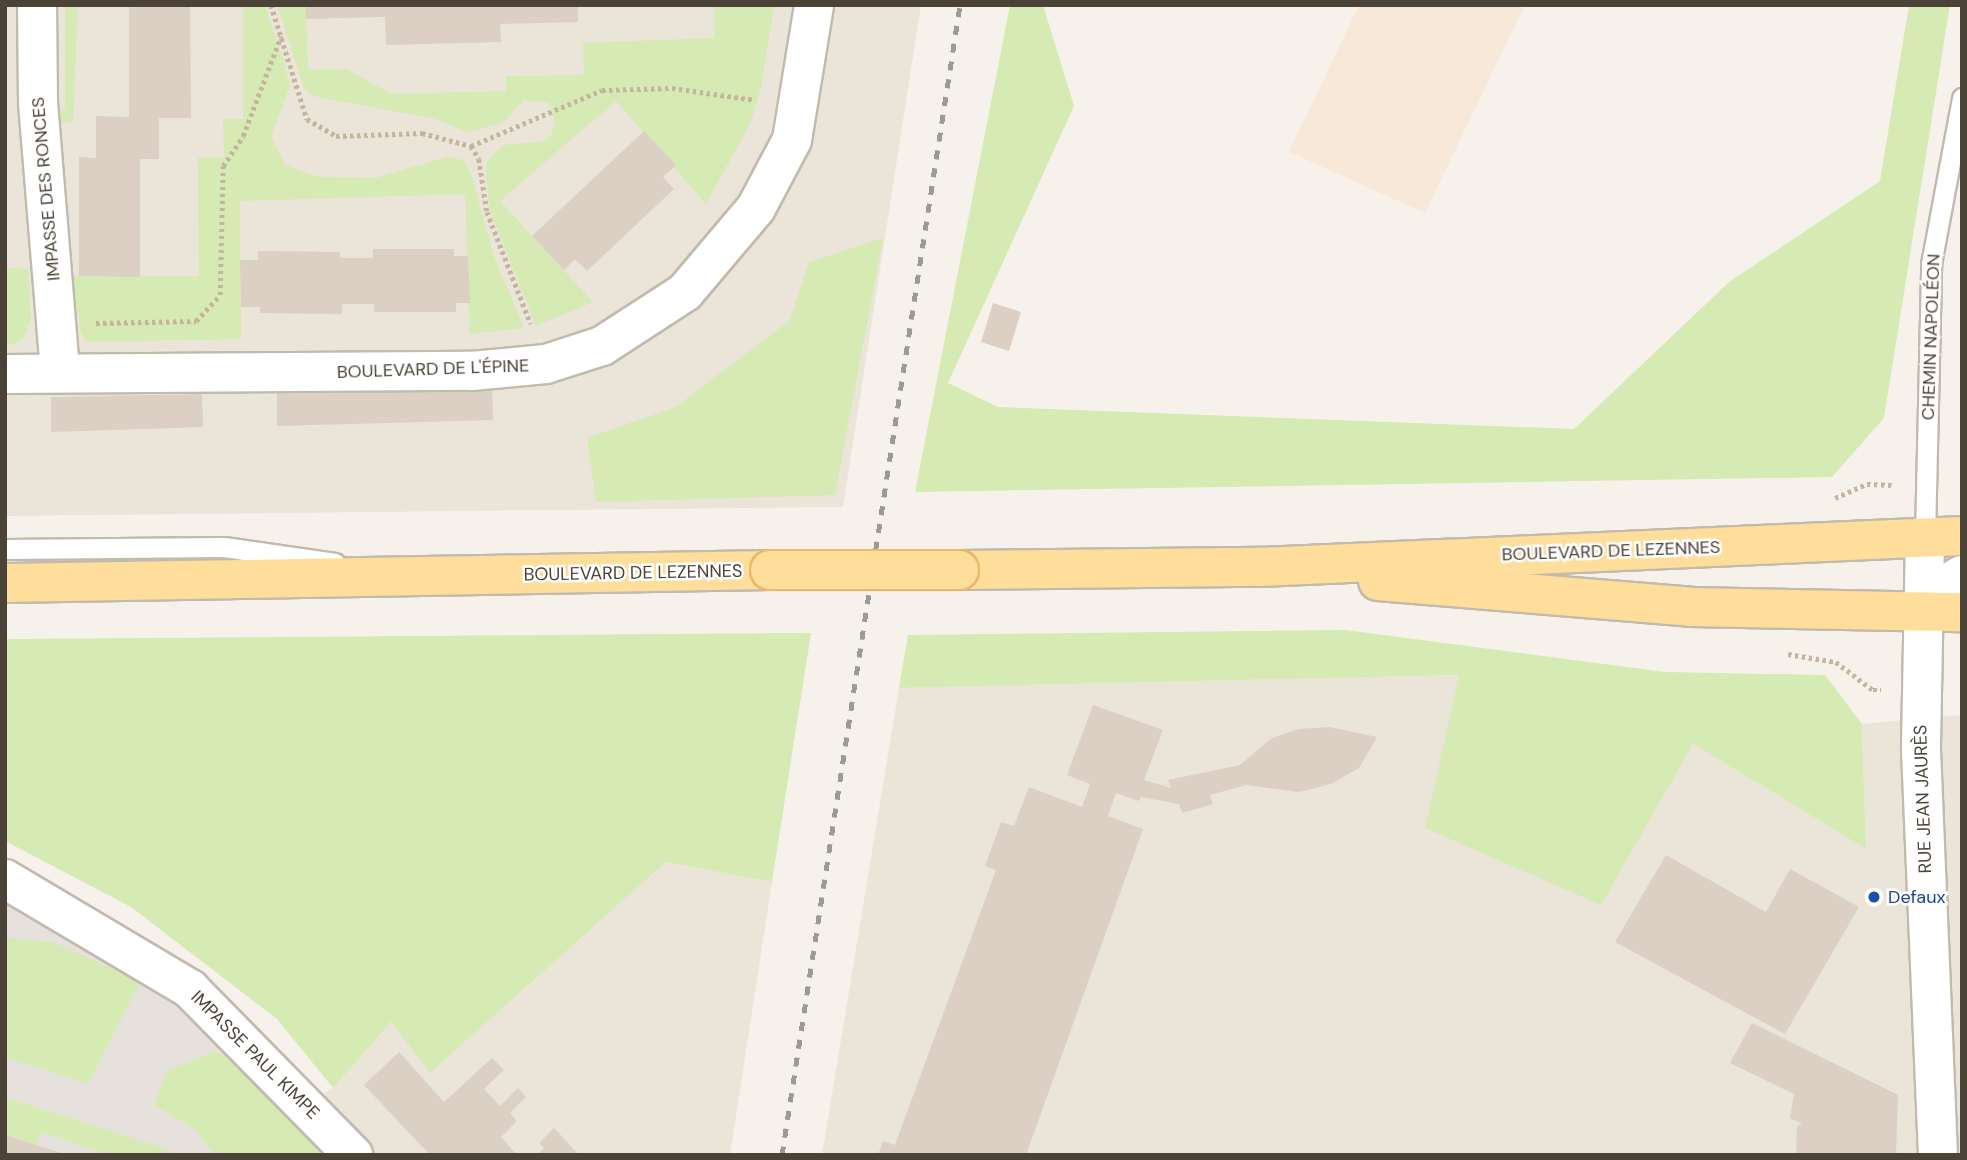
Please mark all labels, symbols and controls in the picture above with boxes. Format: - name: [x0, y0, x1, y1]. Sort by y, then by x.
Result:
- street label: IMPASSE DES RONCES: [27, 96, 65, 282]
- street label: CHEMIN NAPOLÉON: [1917, 253, 1945, 421]
- street label: BOULEVARD DE L'ÉPINE: [336, 355, 530, 383]
- street label: BOULEVARD DE LEZENNES: [1501, 536, 1721, 566]
- street label: BOULEVARD DE LEZENNES: [523, 560, 743, 586]
- street label: RUE JEAN JAURÈS: [1910, 724, 1936, 874]
- place label: Defaux: [1888, 886, 1945, 908]
- marker: Defaux: [1866, 889, 1882, 905]
- street label: IMPASSE PAUL KIMPE: [186, 986, 324, 1124]

